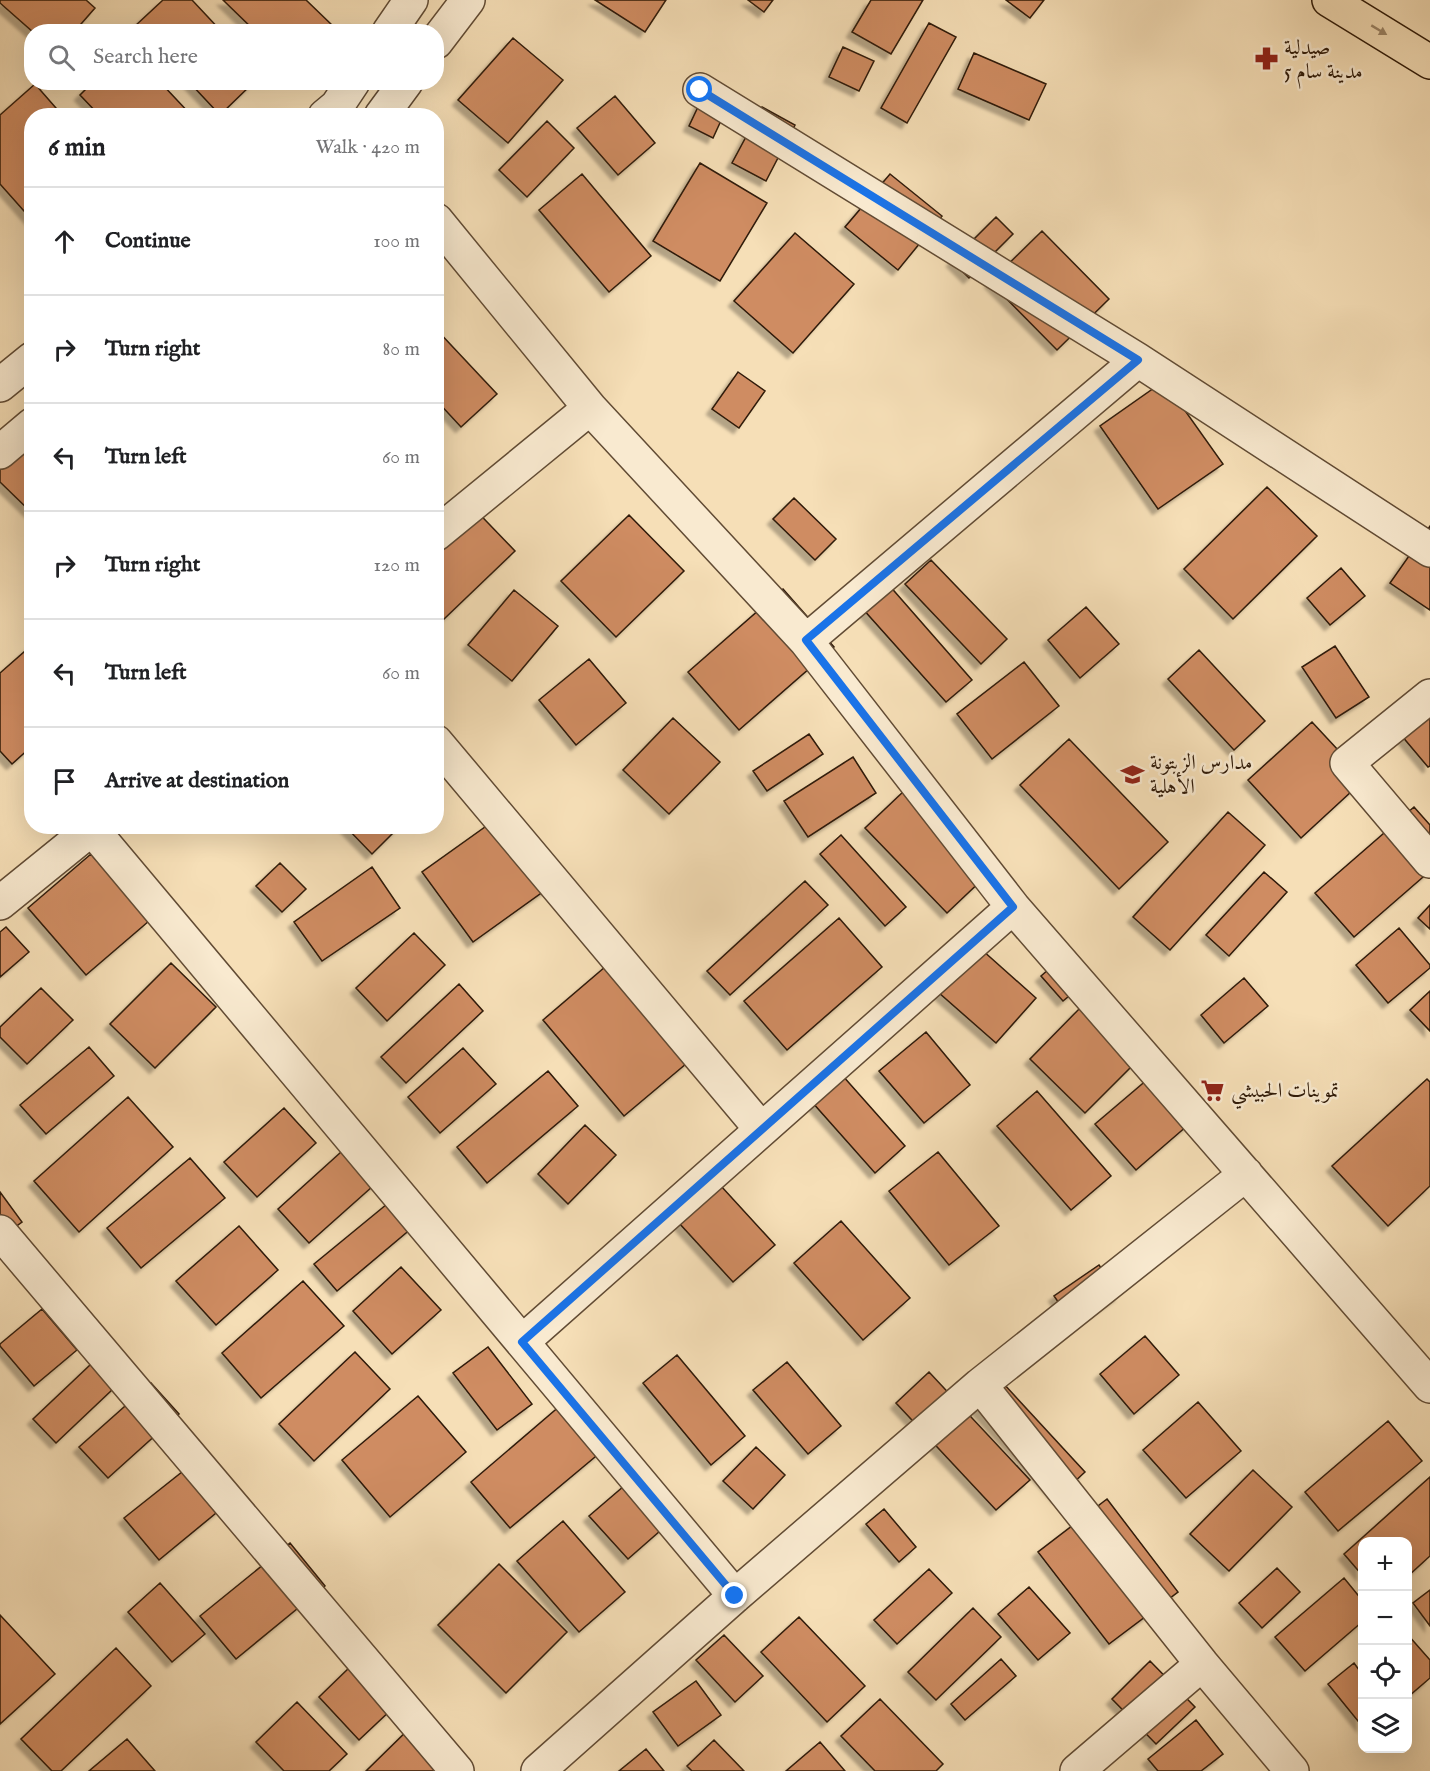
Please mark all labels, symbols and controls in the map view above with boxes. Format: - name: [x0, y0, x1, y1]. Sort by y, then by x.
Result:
- search box: [24, 24, 444, 90]
- one-way arrow: [1371, 25, 1387, 36]
- place label: صيدلية مدينة سام 5: [1284, 35, 1363, 89]
- icon: search: [45, 41, 78, 74]
- text: Search here: [93, 43, 198, 71]
- pharmacy icon: صيدلية مدينة سام 5: [1253, 46, 1279, 72]
- route start: [686, 76, 712, 102]
- text: 6 min: [48, 131, 106, 164]
- text: Walk · 420 m: [315, 135, 420, 160]
- icon: ahead: [48, 225, 81, 258]
- text: Continue: [105, 227, 191, 255]
- text: 100 m: [373, 229, 420, 254]
- icon: right: [48, 333, 81, 366]
- text: Turn right: [105, 335, 200, 363]
- text: 80 m: [383, 337, 420, 362]
- icon: left: [48, 441, 81, 474]
- text: Turn left: [105, 443, 187, 471]
- text: 60 m: [382, 445, 420, 470]
- icon: right: [48, 549, 81, 582]
- text: Turn right: [105, 551, 200, 579]
- text: 120 m: [374, 553, 420, 578]
- icon: left: [48, 657, 81, 690]
- text: Turn left: [105, 659, 187, 687]
- text: 60 m: [382, 661, 420, 686]
- place label: مدارس الزيتونة الأهلية: [1150, 750, 1252, 801]
- school or university icon: مدارس الزيتونة الأهلية: [1119, 761, 1145, 787]
- icon: arrive: [48, 765, 81, 798]
- text: Arrive at destination: [105, 767, 289, 795]
- supermarket icon: تموينات الحبيشي: [1200, 1077, 1226, 1103]
- place label: تموينات الحبيشي: [1231, 1078, 1339, 1110]
- map controls: [1358, 1537, 1412, 1753]
- button: +: [1358, 1537, 1412, 1591]
- route end: [721, 1582, 747, 1608]
- button: −: [1358, 1591, 1412, 1645]
- button: locate: [1358, 1645, 1412, 1699]
- button: layers: [1358, 1699, 1412, 1753]

